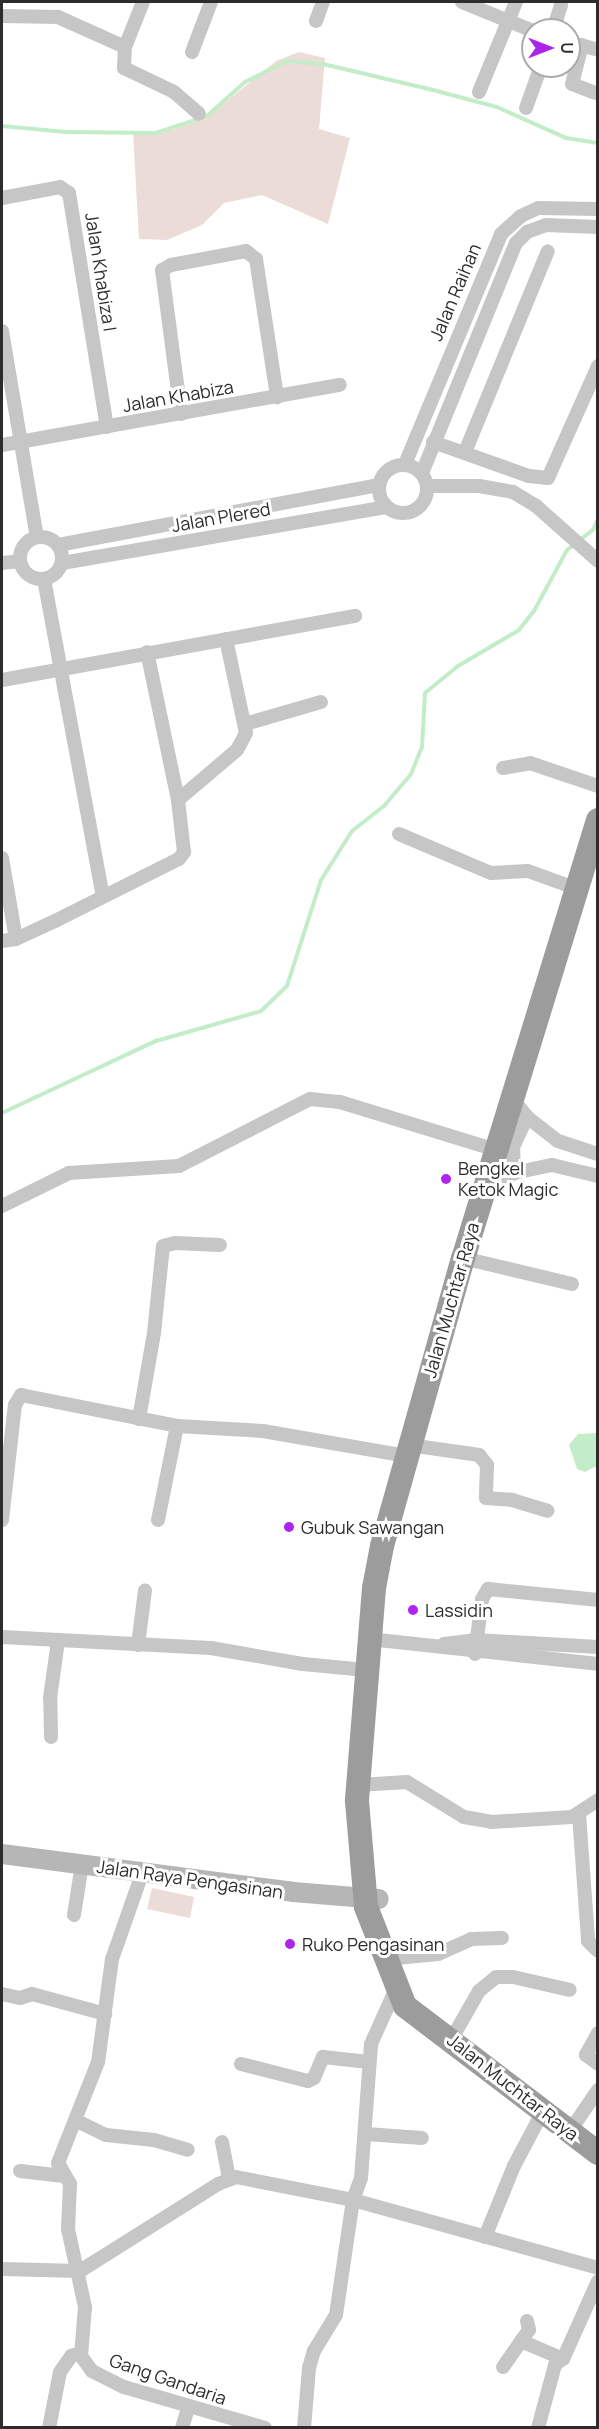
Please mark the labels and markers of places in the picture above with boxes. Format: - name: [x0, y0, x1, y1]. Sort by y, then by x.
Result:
- place label: Bengkel Ketok Magic: [458, 1158, 558, 1200]
- marker: Bengkel Ketok Magic: [439, 1172, 453, 1186]
- place label: Gubuk Sawangan: [301, 1516, 444, 1538]
- marker: Gubuk Sawangan: [282, 1520, 296, 1534]
- place label: Lassidin: [425, 1599, 493, 1621]
- marker: Lassidin: [406, 1603, 420, 1617]
- place label: Ruko Pengasinan: [302, 1933, 444, 1955]
- marker: Ruko Pengasinan: [283, 1937, 297, 1951]

